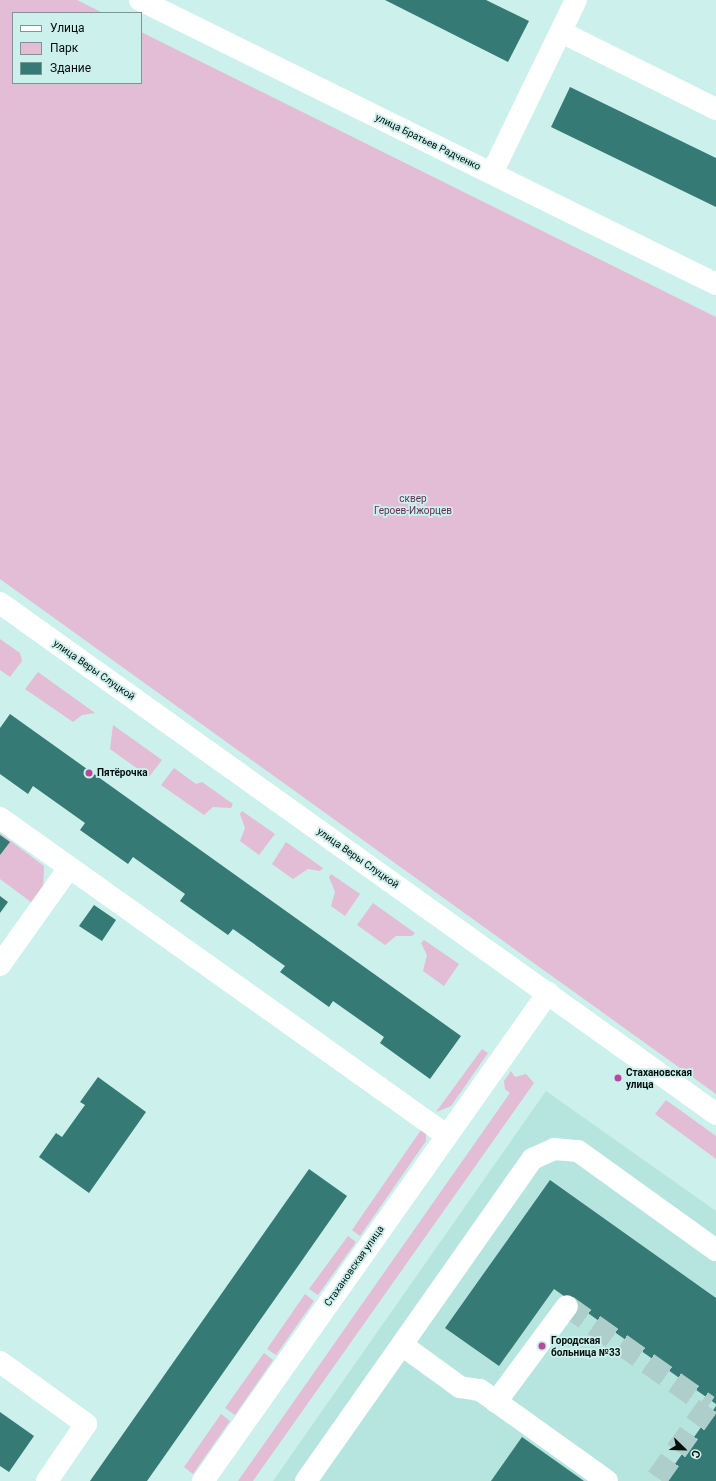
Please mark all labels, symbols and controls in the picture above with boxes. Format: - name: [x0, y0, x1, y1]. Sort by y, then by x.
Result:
- legend: [12, 12, 142, 84]
- text: Улица: [50, 21, 85, 35]
- text: Парк: [50, 41, 78, 55]
- text: Здание: [50, 61, 91, 75]
- street label: улица Братьев Радченко: [373, 111, 483, 173]
- park label: сквер Героев-Ижорцев: [374, 492, 452, 516]
- street label: улица Веры Слуцкой: [51, 637, 137, 703]
- place label: Пятёрочка: [97, 767, 148, 779]
- marker: Пятёрочка: [84, 768, 94, 778]
- street label: улица Веры Слуцкой: [315, 825, 401, 891]
- place label: Стахановская улица: [626, 1066, 692, 1090]
- marker: Стахановская улица: [613, 1073, 623, 1083]
- street label: Стахановская улица: [322, 1223, 386, 1309]
- place label: Городская больница №33: [551, 1334, 620, 1358]
- marker: Городская больница №33: [536, 1340, 548, 1352]
- north arrow: [664, 1429, 704, 1469]
- text: С: [688, 1448, 703, 1460]

